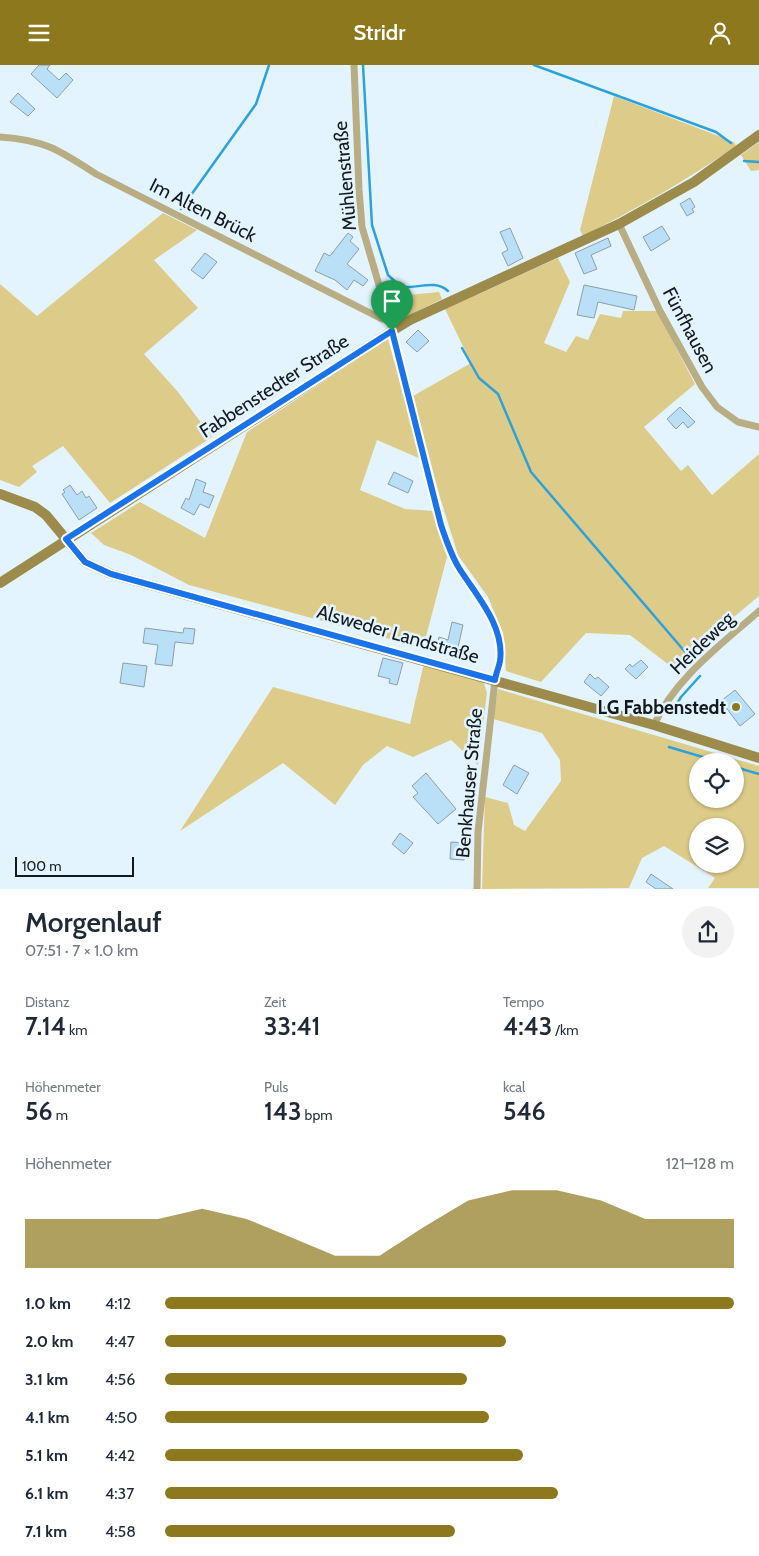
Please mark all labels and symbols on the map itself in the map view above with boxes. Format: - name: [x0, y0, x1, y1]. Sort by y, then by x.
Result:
- street label: Mühlenstraße: [329, 120, 361, 232]
- street label: Im Alten Brück: [146, 173, 261, 247]
- pin: [371, 280, 413, 331]
- street label: Fünfhausen: [658, 283, 722, 377]
- street label: Fabbenstedter Straße: [195, 329, 353, 443]
- street label: Alsweder Landstraße: [314, 600, 482, 668]
- street label: Heideweg: [665, 607, 739, 679]
- place label: LG Fabbenstedt: [597, 696, 726, 719]
- marker: LG Fabbenstedt: [730, 701, 742, 713]
- street label: Benkhauser Straße: [451, 707, 487, 859]
- scale bar: [15, 853, 134, 877]

